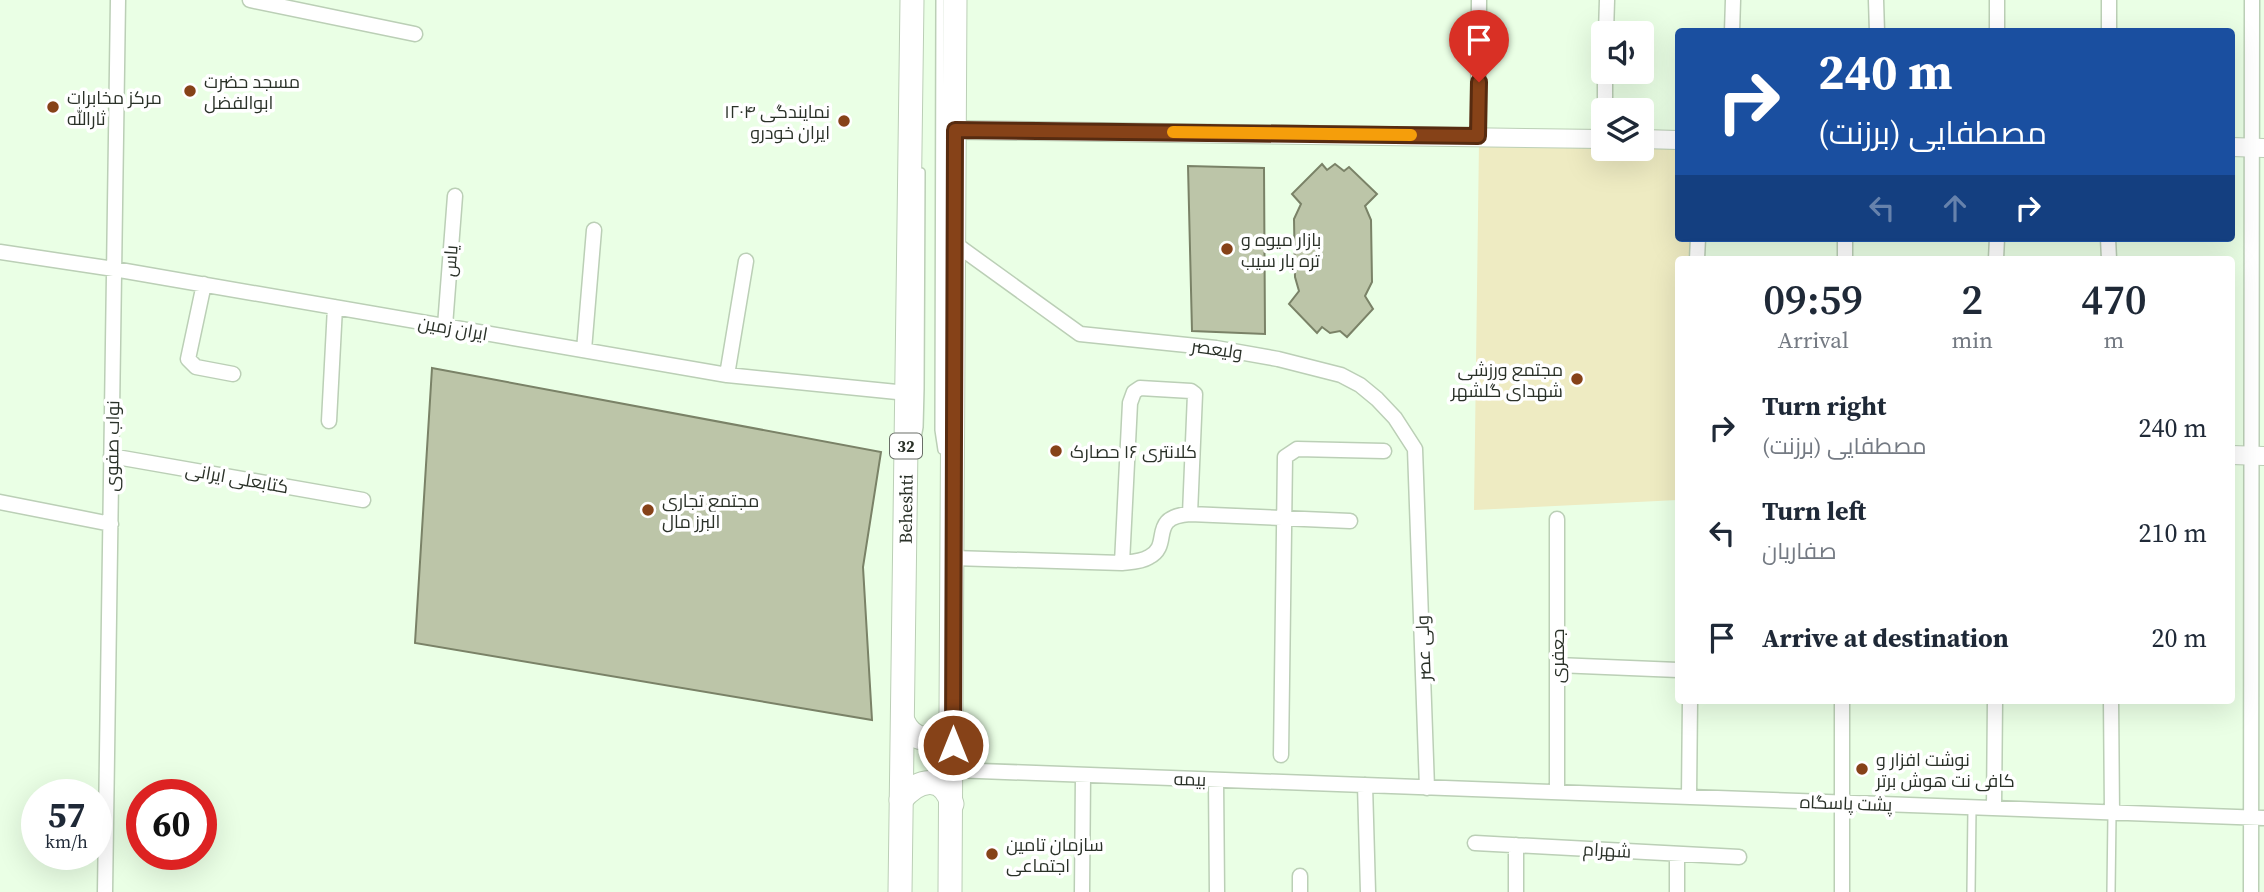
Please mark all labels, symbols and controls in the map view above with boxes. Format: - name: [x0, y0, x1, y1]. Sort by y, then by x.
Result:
- pin: [1449, 10, 1509, 82]
- icon: arrive: [1460, 21, 1498, 59]
- map controls: [1591, 21, 1654, 161]
- button: sound: [1591, 21, 1654, 84]
- text: 240 m: [1818, 38, 1953, 105]
- icon: right: [1703, 56, 1794, 147]
- place label: مسجد حضرت ابوالفضل: [204, 69, 300, 115]
- marker: مسجد حضرت ابوالفضل: [182, 83, 198, 99]
- place label: مرکز مخابرات ثارالله: [67, 85, 162, 131]
- button: layers: [1591, 98, 1654, 161]
- marker: مرکز مخابرات ثارالله: [45, 99, 61, 115]
- place label: ۱۲۰۴ نمایندگی ایران خودرو: [724, 99, 830, 145]
- text: مصطفایی (برزنت): [1818, 111, 2047, 155]
- marker: ۱۲۰۴ نمایندگی ایران خودرو: [836, 113, 852, 129]
- icon: left: [1863, 189, 1901, 227]
- icon: ahead: [1936, 189, 1974, 227]
- icon: right: [2009, 189, 2047, 227]
- place label: بازار میوه و تره بار سیب: [1241, 227, 1321, 273]
- marker: بازار میوه و تره بار سیب: [1219, 241, 1235, 257]
- street label: یاس: [436, 244, 464, 278]
- text: 09:59: [1763, 270, 1863, 328]
- text: 2: [1961, 270, 1983, 328]
- text: 470: [2081, 270, 2147, 328]
- street label: ایران زمین: [416, 310, 490, 346]
- text: Arrival: [1778, 324, 1849, 356]
- text: min: [1951, 324, 1993, 356]
- text: m: [2104, 324, 2124, 356]
- street label: ولیعصر: [1189, 333, 1244, 365]
- place label: مجتمع ورزشی شهدای گلشهر: [1450, 357, 1563, 403]
- marker: مجتمع ورزشی شهدای گلشهر: [1569, 371, 1585, 387]
- text: Turn right: [1762, 388, 1886, 424]
- street label: نواب صفوی: [99, 400, 125, 492]
- icon: right: [1703, 409, 1741, 447]
- text: 240 m: [2139, 410, 2207, 446]
- text: مصطفایی (برزنت): [1762, 430, 1927, 462]
- road number: 32: [890, 434, 922, 458]
- place label: کلانتری ۱۶ حصارک: [1070, 439, 1197, 464]
- marker: کلانتری ۱۶ حصارک: [1048, 443, 1064, 459]
- street label: کتابعلی ایرانی: [183, 457, 291, 499]
- street label: Beheshti: [892, 474, 918, 544]
- place label: مجتمع تجاری البرز مال: [662, 488, 759, 534]
- text: Turn left: [1762, 493, 1866, 529]
- marker: مجتمع تجاری البرز مال: [640, 502, 656, 518]
- icon: left: [1703, 514, 1741, 552]
- text: 210 m: [2139, 515, 2207, 551]
- text: صفاریان: [1762, 535, 1837, 567]
- street label: ولی عصر: [1409, 615, 1437, 682]
- icon: arrive: [1703, 619, 1741, 657]
- text: Arrive at destination: [1762, 620, 2009, 656]
- text: 20 m: [2152, 620, 2207, 656]
- street label: جعفری: [1545, 629, 1570, 683]
- position arrow: [916, 708, 990, 782]
- place label: نوشت افزار و کافی نت هوش برتر: [1875, 747, 2015, 793]
- marker: نوشت افزار و کافی نت هوش برتر: [1854, 761, 1870, 777]
- street label: بیمه: [1173, 766, 1207, 792]
- speed limit sign: 60: [126, 779, 217, 870]
- street label: پشت پاسگاه: [1799, 789, 1893, 817]
- text: 57: [48, 791, 85, 839]
- text: km/h: [45, 829, 88, 854]
- place label: سازمان تامین اجتماعی: [1006, 832, 1104, 878]
- street label: شهرام: [1582, 836, 1632, 864]
- marker: سازمان تامین اجتماعی: [984, 846, 1000, 862]

